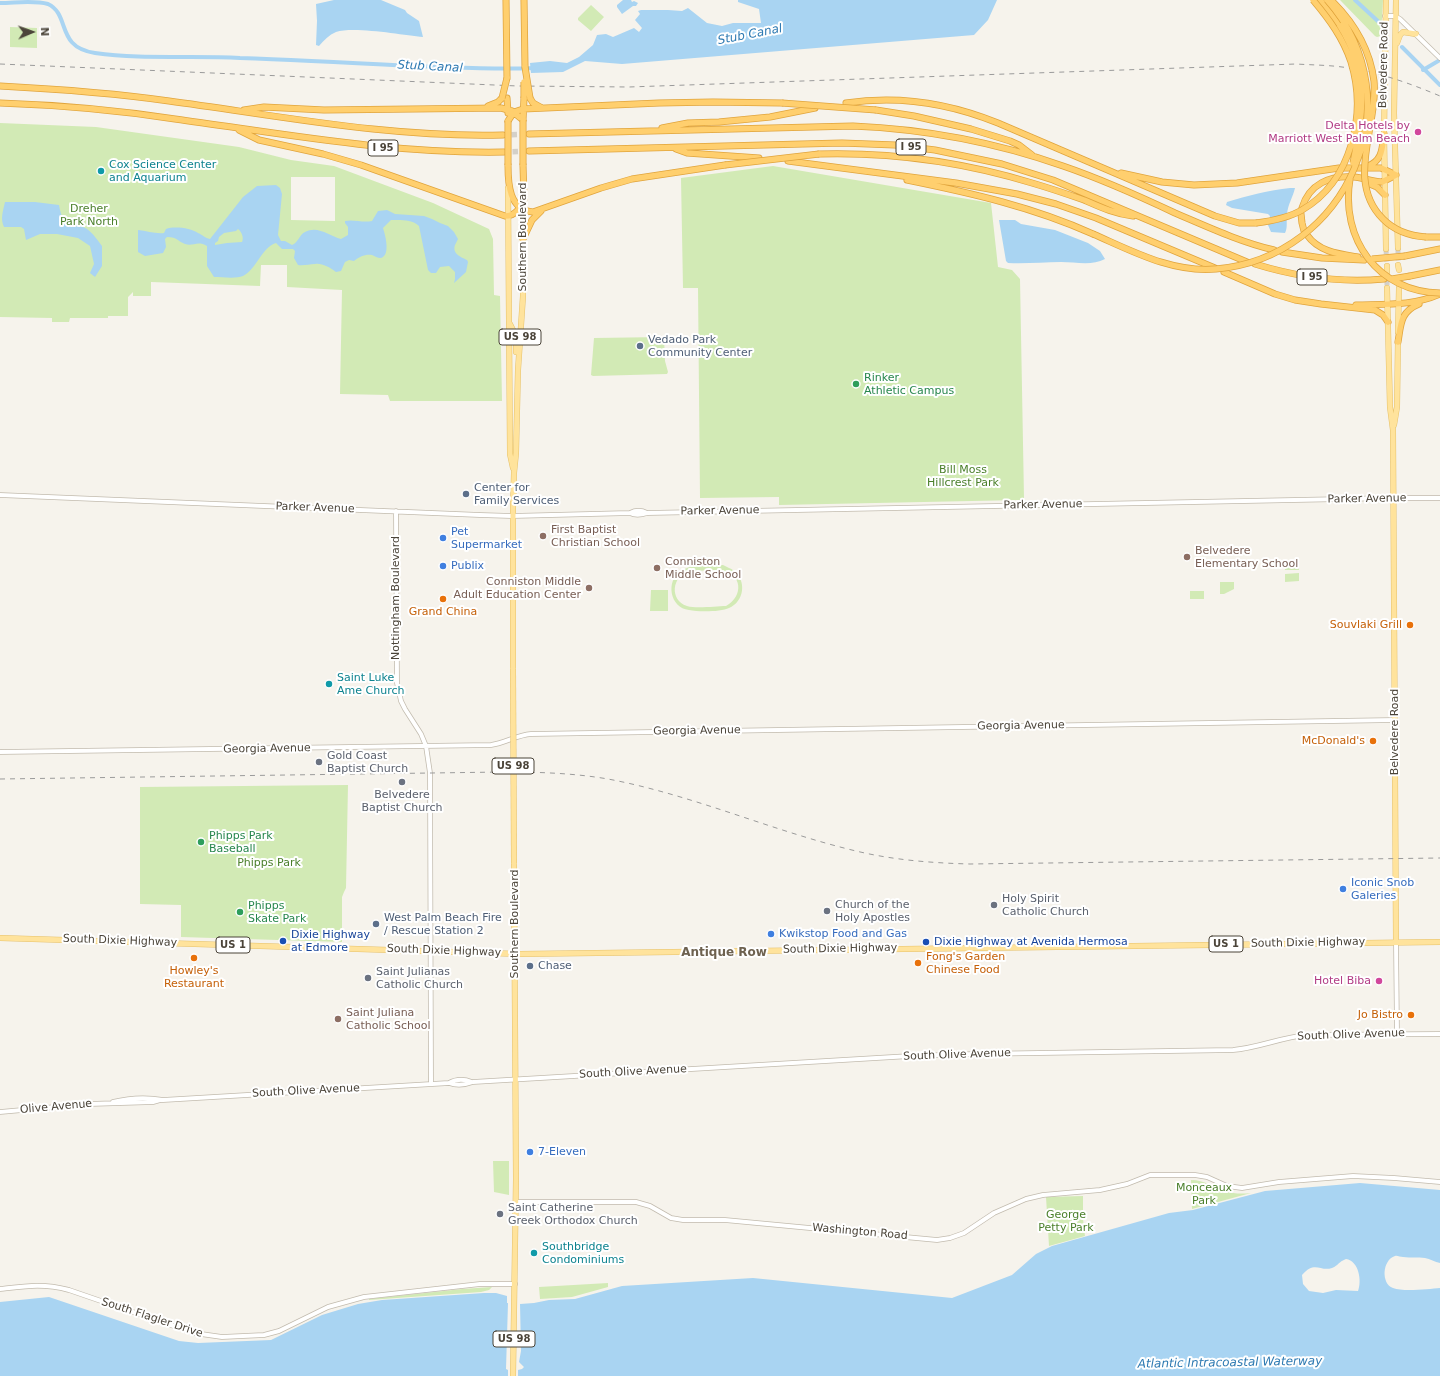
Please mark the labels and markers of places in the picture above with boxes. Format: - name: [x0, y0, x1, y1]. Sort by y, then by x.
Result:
- place label: Delta Hotels by Marriott West Palm Beach: [1268, 119, 1410, 145]
- marker: Delta Hotels by Marriott West Palm Beach: [1413, 127, 1423, 137]
- place label: Cox Science Center and Aquarium: [109, 158, 216, 184]
- marker: Cox Science Center and Aquarium: [96, 166, 106, 176]
- place label: Vedado Park Community Center: [648, 333, 752, 359]
- marker: Vedado Park Community Center: [635, 341, 645, 351]
- place label: Rinker Athletic Campus: [864, 371, 954, 397]
- marker: Rinker Athletic Campus: [851, 379, 861, 389]
- place label: Center for Family Services: [474, 481, 559, 507]
- marker: Center for Family Services: [461, 489, 471, 499]
- place label: First Baptist Christian School: [551, 523, 640, 549]
- place label: Pet Supermarket: [451, 525, 522, 551]
- marker: First Baptist Christian School: [538, 531, 548, 541]
- marker: Pet Supermarket: [438, 533, 448, 543]
- place label: Belvedere Elementary School: [1195, 544, 1298, 570]
- marker: Belvedere Elementary School: [1182, 552, 1192, 562]
- place label: Conniston Middle School: [665, 555, 741, 581]
- place label: Publix: [451, 559, 484, 573]
- marker: Publix: [438, 561, 448, 571]
- marker: Conniston Middle School: [652, 563, 662, 573]
- place label: Conniston Middle Adult Education Center: [454, 575, 581, 601]
- marker: Conniston Middle Adult Education Center: [584, 583, 594, 593]
- marker: Grand China: [438, 594, 448, 604]
- place label: Grand China: [409, 605, 477, 619]
- place label: Souvlaki Grill: [1330, 618, 1402, 632]
- marker: Souvlaki Grill: [1405, 620, 1415, 630]
- place label: Saint Luke Ame Church: [337, 671, 404, 697]
- marker: Saint Luke Ame Church: [324, 679, 334, 689]
- place label: McDonald's: [1302, 734, 1365, 748]
- marker: McDonald's: [1368, 736, 1378, 746]
- place label: Gold Coast Baptist Church: [327, 749, 408, 775]
- marker: Gold Coast Baptist Church: [314, 757, 324, 767]
- marker: Belvedere Baptist Church: [397, 777, 407, 787]
- place label: Belvedere Baptist Church: [361, 788, 443, 814]
- place label: Phipps Park Baseball: [209, 829, 273, 855]
- marker: Phipps Park Baseball: [196, 837, 206, 847]
- place label: Iconic Snob Galeries: [1351, 876, 1414, 902]
- marker: Iconic Snob Galeries: [1338, 884, 1348, 894]
- place label: Holy Spirit Catholic Church: [1002, 892, 1089, 918]
- place label: Church of the Holy Apostles: [835, 898, 910, 924]
- place label: Phipps Skate Park: [248, 899, 306, 925]
- marker: Holy Spirit Catholic Church: [989, 900, 999, 910]
- marker: Church of the Holy Apostles: [822, 906, 832, 916]
- marker: Phipps Skate Park: [235, 907, 245, 917]
- place label: West Palm Beach Fire / Rescue Station 2: [384, 911, 502, 937]
- marker: West Palm Beach Fire / Rescue Station 2: [371, 919, 381, 929]
- place label: Kwikstop Food and Gas: [779, 927, 907, 941]
- place label: Dixie Highway at Edmore: [291, 928, 370, 954]
- marker: Kwikstop Food and Gas: [766, 929, 776, 939]
- place label: Dixie Highway at Avenida Hermosa: [934, 935, 1128, 949]
- marker: Dixie Highway at Edmore: [278, 936, 288, 946]
- marker: Dixie Highway at Avenida Hermosa: [921, 937, 931, 947]
- place label: Fong's Garden Chinese Food: [926, 950, 1005, 976]
- marker: Howley's Restaurant: [189, 953, 199, 963]
- marker: Fong's Garden Chinese Food: [913, 958, 923, 968]
- place label: Chase: [538, 959, 572, 973]
- marker: Chase: [525, 961, 535, 971]
- place label: Howley's Restaurant: [164, 964, 224, 990]
- place label: Saint Julianas Catholic Church: [376, 965, 463, 991]
- marker: Saint Julianas Catholic Church: [363, 973, 373, 983]
- place label: Hotel Biba: [1314, 974, 1371, 988]
- marker: Hotel Biba: [1374, 976, 1384, 986]
- place label: Saint Juliana Catholic School: [346, 1006, 431, 1032]
- place label: Jo Bistro: [1358, 1008, 1403, 1022]
- marker: Jo Bistro: [1406, 1010, 1416, 1020]
- marker: Saint Juliana Catholic School: [333, 1014, 343, 1024]
- place label: 7-Eleven: [538, 1145, 586, 1159]
- marker: 7-Eleven: [525, 1147, 535, 1157]
- place label: Saint Catherine Greek Orthodox Church: [508, 1201, 638, 1227]
- marker: Saint Catherine Greek Orthodox Church: [495, 1209, 505, 1219]
- place label: Southbridge Condominiums: [542, 1240, 624, 1266]
- marker: Southbridge Condominiums: [529, 1248, 539, 1258]

